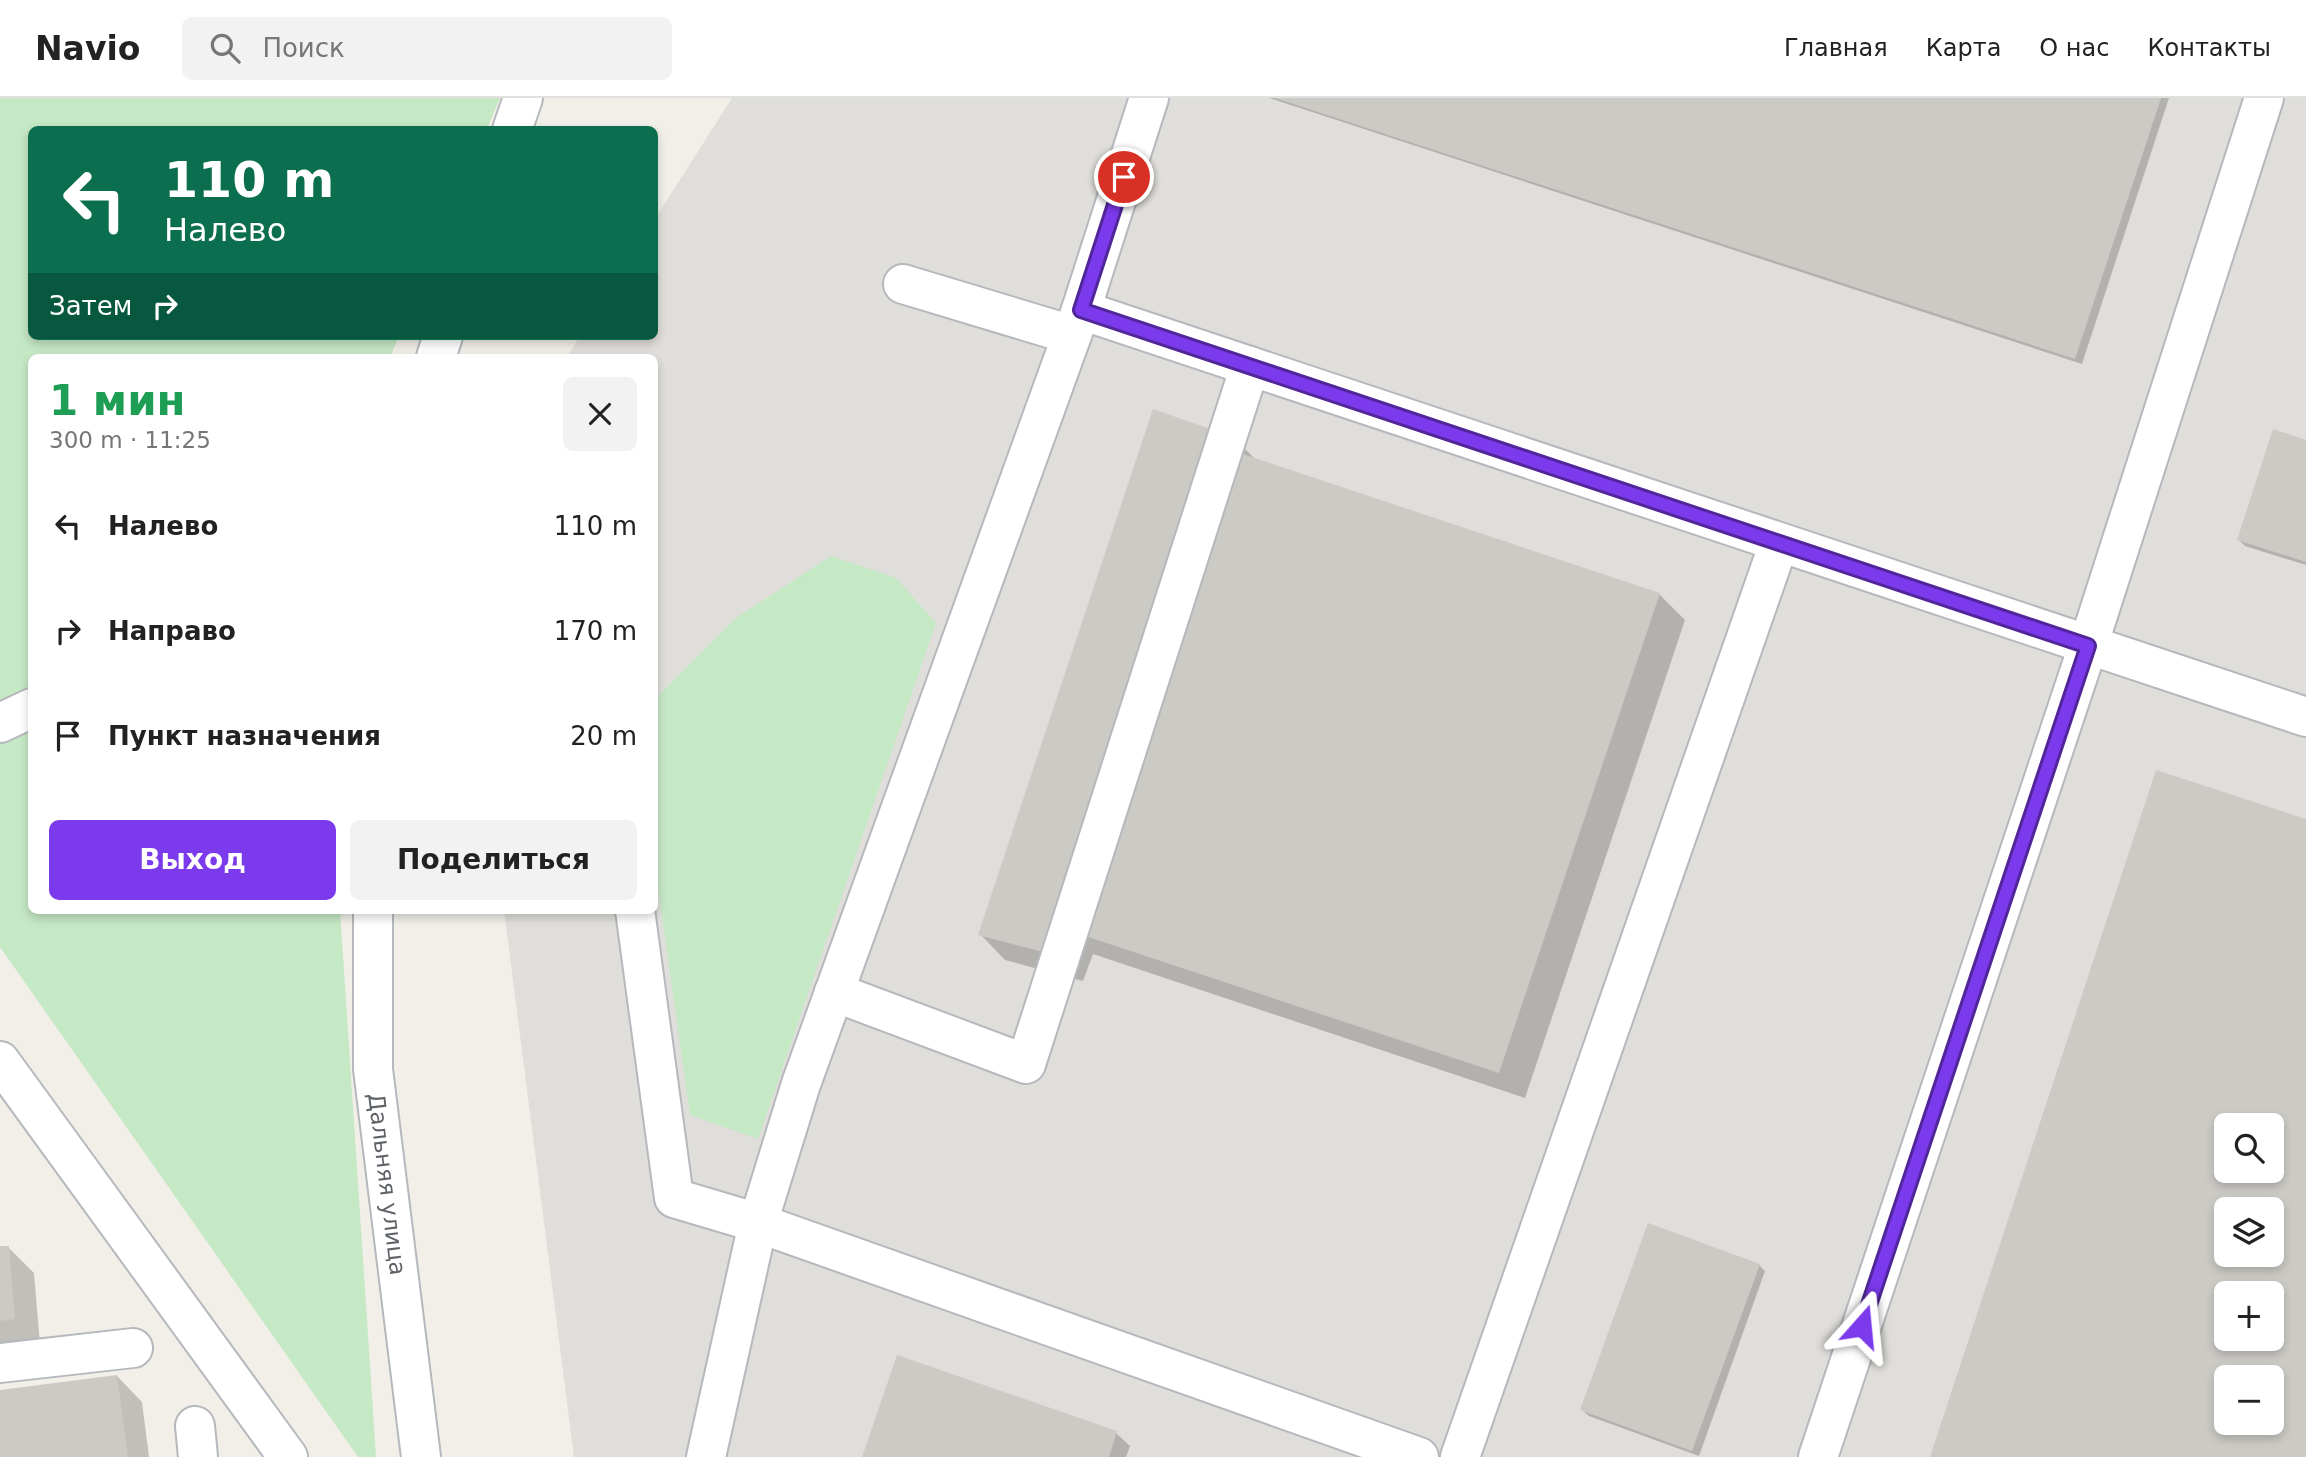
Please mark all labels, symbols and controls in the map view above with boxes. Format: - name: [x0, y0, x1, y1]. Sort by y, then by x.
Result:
- search box: [182, 17, 672, 80]
- text: Navio: [35, 29, 140, 68]
- icon: search: [206, 29, 244, 67]
- text: Поиск: [262, 33, 345, 63]
- text: Главная: [1784, 34, 1888, 62]
- text: Карта: [1926, 34, 2001, 62]
- text: О нас: [2039, 34, 2109, 62]
- text: Контакты: [2147, 34, 2271, 62]
- pin: [1094, 147, 1154, 207]
- text: 110 m: [164, 152, 334, 209]
- icon: left: [49, 154, 140, 245]
- icon: arrive: [1105, 158, 1143, 196]
- text: Налево: [164, 211, 286, 249]
- icon: right: [146, 287, 184, 325]
- text: Затем: [49, 291, 132, 321]
- text: 1 мин: [49, 376, 186, 425]
- button: close: [563, 377, 637, 451]
- text: 300 m · 11:25: [49, 427, 211, 453]
- icon: left: [49, 507, 87, 545]
- text: Налево: [108, 511, 218, 541]
- text: 110 m: [554, 511, 637, 541]
- icon: right: [49, 612, 87, 650]
- text: Направо: [108, 616, 236, 646]
- text: 170 m: [554, 616, 637, 646]
- icon: arrive: [49, 717, 87, 755]
- text: Пункт назначения: [108, 721, 381, 751]
- text: 20 m: [570, 721, 637, 751]
- button: Выход: [49, 820, 336, 900]
- button: Поделиться: [350, 820, 637, 900]
- street label: Дальняя улица: [363, 1092, 411, 1277]
- map controls: [2214, 1113, 2284, 1435]
- button: search: [2214, 1113, 2284, 1183]
- button: layers: [2214, 1197, 2284, 1267]
- button: +: [2214, 1281, 2284, 1351]
- position arrow: [1825, 1289, 1899, 1363]
- button: −: [2214, 1365, 2284, 1435]

